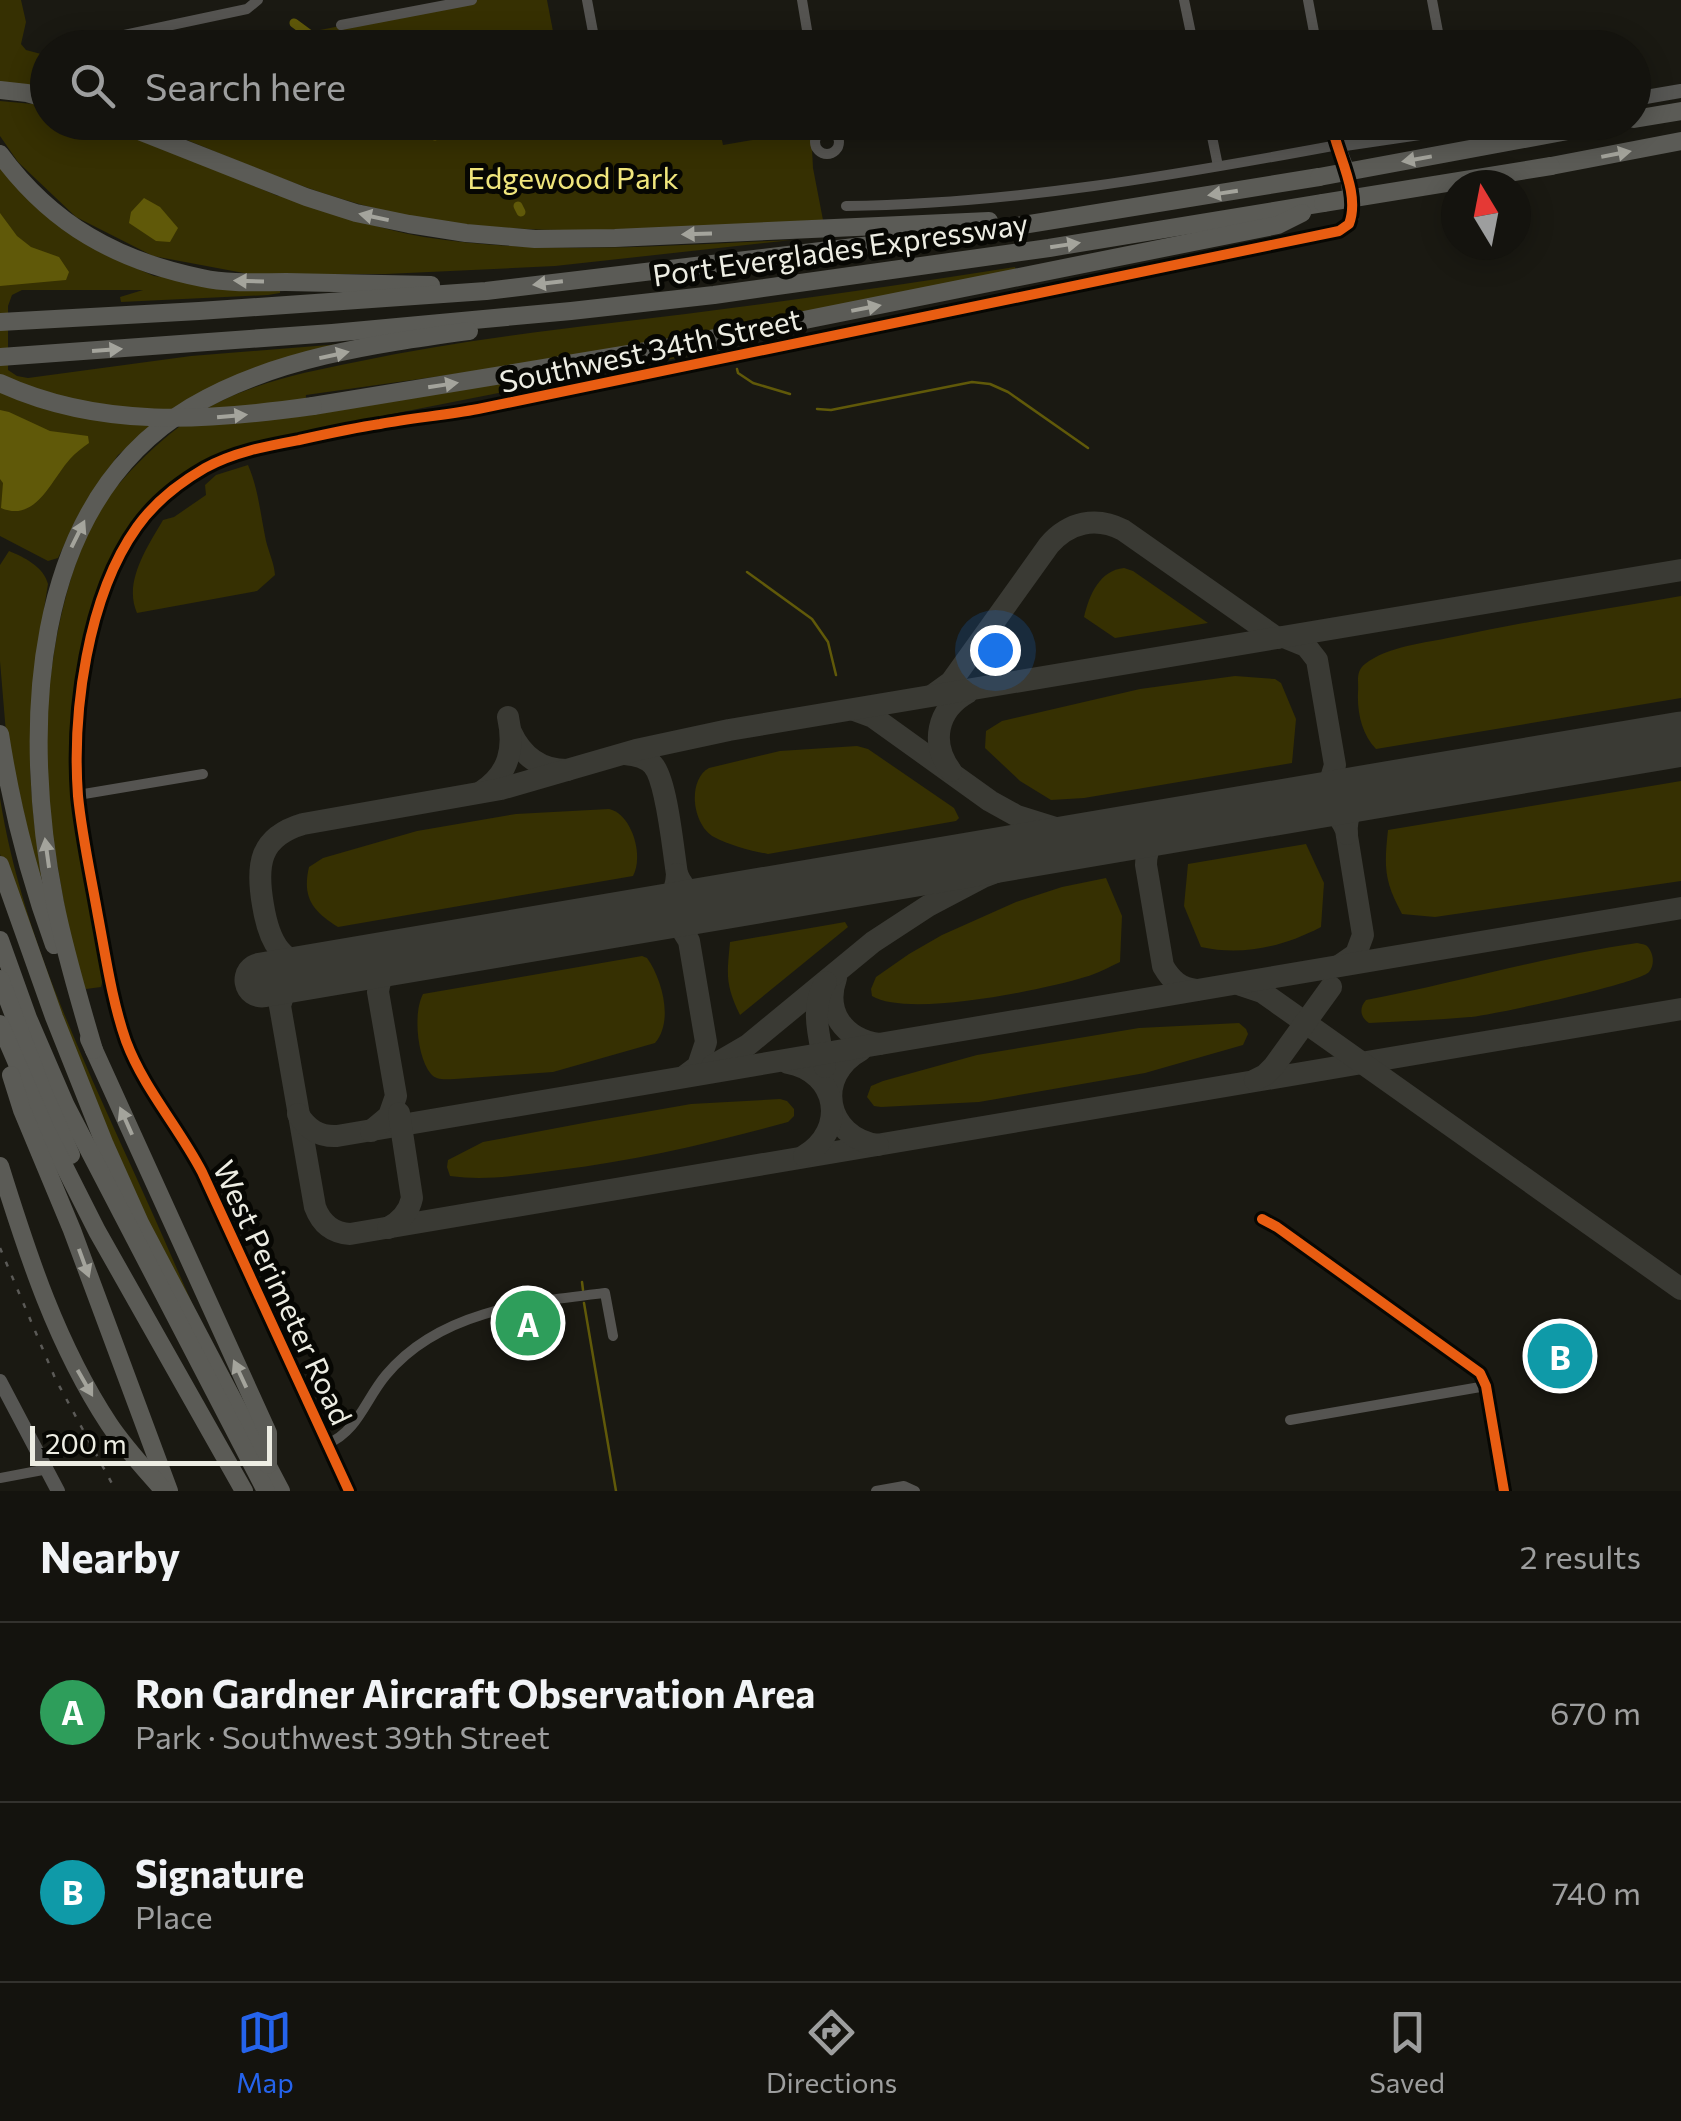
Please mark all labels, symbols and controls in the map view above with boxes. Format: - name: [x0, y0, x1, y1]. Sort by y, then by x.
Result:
- search box: [30, 30, 1651, 140]
- icon: search: [65, 58, 120, 113]
- text: Search here: [145, 62, 346, 109]
- one-way arrow: [1601, 146, 1632, 161]
- one-way arrow: [1401, 152, 1432, 167]
- park label: Edgewood Park: [467, 158, 679, 195]
- north arrow: [1441, 170, 1531, 260]
- one-way arrow: [1207, 186, 1238, 201]
- street label: Port Everglades Expressway: [650, 203, 1030, 293]
- one-way arrow: [358, 208, 389, 224]
- one-way arrow: [680, 226, 712, 242]
- one-way arrow: [1050, 237, 1082, 253]
- one-way arrow: [233, 273, 264, 289]
- one-way arrow: [532, 275, 564, 291]
- street label: Southwest 34th Street: [496, 299, 804, 399]
- one-way arrow: [851, 299, 882, 315]
- one-way arrow: [92, 342, 124, 358]
- one-way arrow: [319, 347, 350, 362]
- one-way arrow: [428, 377, 459, 392]
- one-way arrow: [217, 408, 249, 424]
- one-way arrow: [69, 519, 86, 548]
- your location: [970, 625, 1021, 676]
- one-way arrow: [39, 837, 55, 869]
- one-way arrow: [117, 1106, 134, 1135]
- street label: West Perimeter Road: [207, 1154, 361, 1430]
- one-way arrow: [77, 1248, 92, 1278]
- pin: A: [496, 1286, 560, 1360]
- pin: B: [1528, 1318, 1592, 1394]
- one-way arrow: [232, 1359, 248, 1389]
- one-way arrow: [76, 1369, 93, 1398]
- scale bar: [30, 1421, 272, 1466]
- text: 200 m: [45, 1426, 127, 1460]
- text: Nearby: [40, 1530, 180, 1582]
- text: 2 results: [1520, 1536, 1641, 1576]
- text: Ron Gardner Aircraft Observation Area: [135, 1669, 815, 1716]
- text: A: [61, 1692, 84, 1732]
- text: 670 m: [1550, 1692, 1641, 1732]
- text: Park · Southwest 39th Street: [135, 1716, 550, 1756]
- text: Signature: [135, 1849, 304, 1896]
- text: B: [62, 1872, 83, 1912]
- text: 740 m: [1552, 1872, 1641, 1912]
- text: Place: [135, 1896, 213, 1936]
- tab: Map: [236, 2005, 294, 2099]
- tab: Directions: [766, 2005, 897, 2099]
- tab: Saved: [1369, 2005, 1445, 2099]

